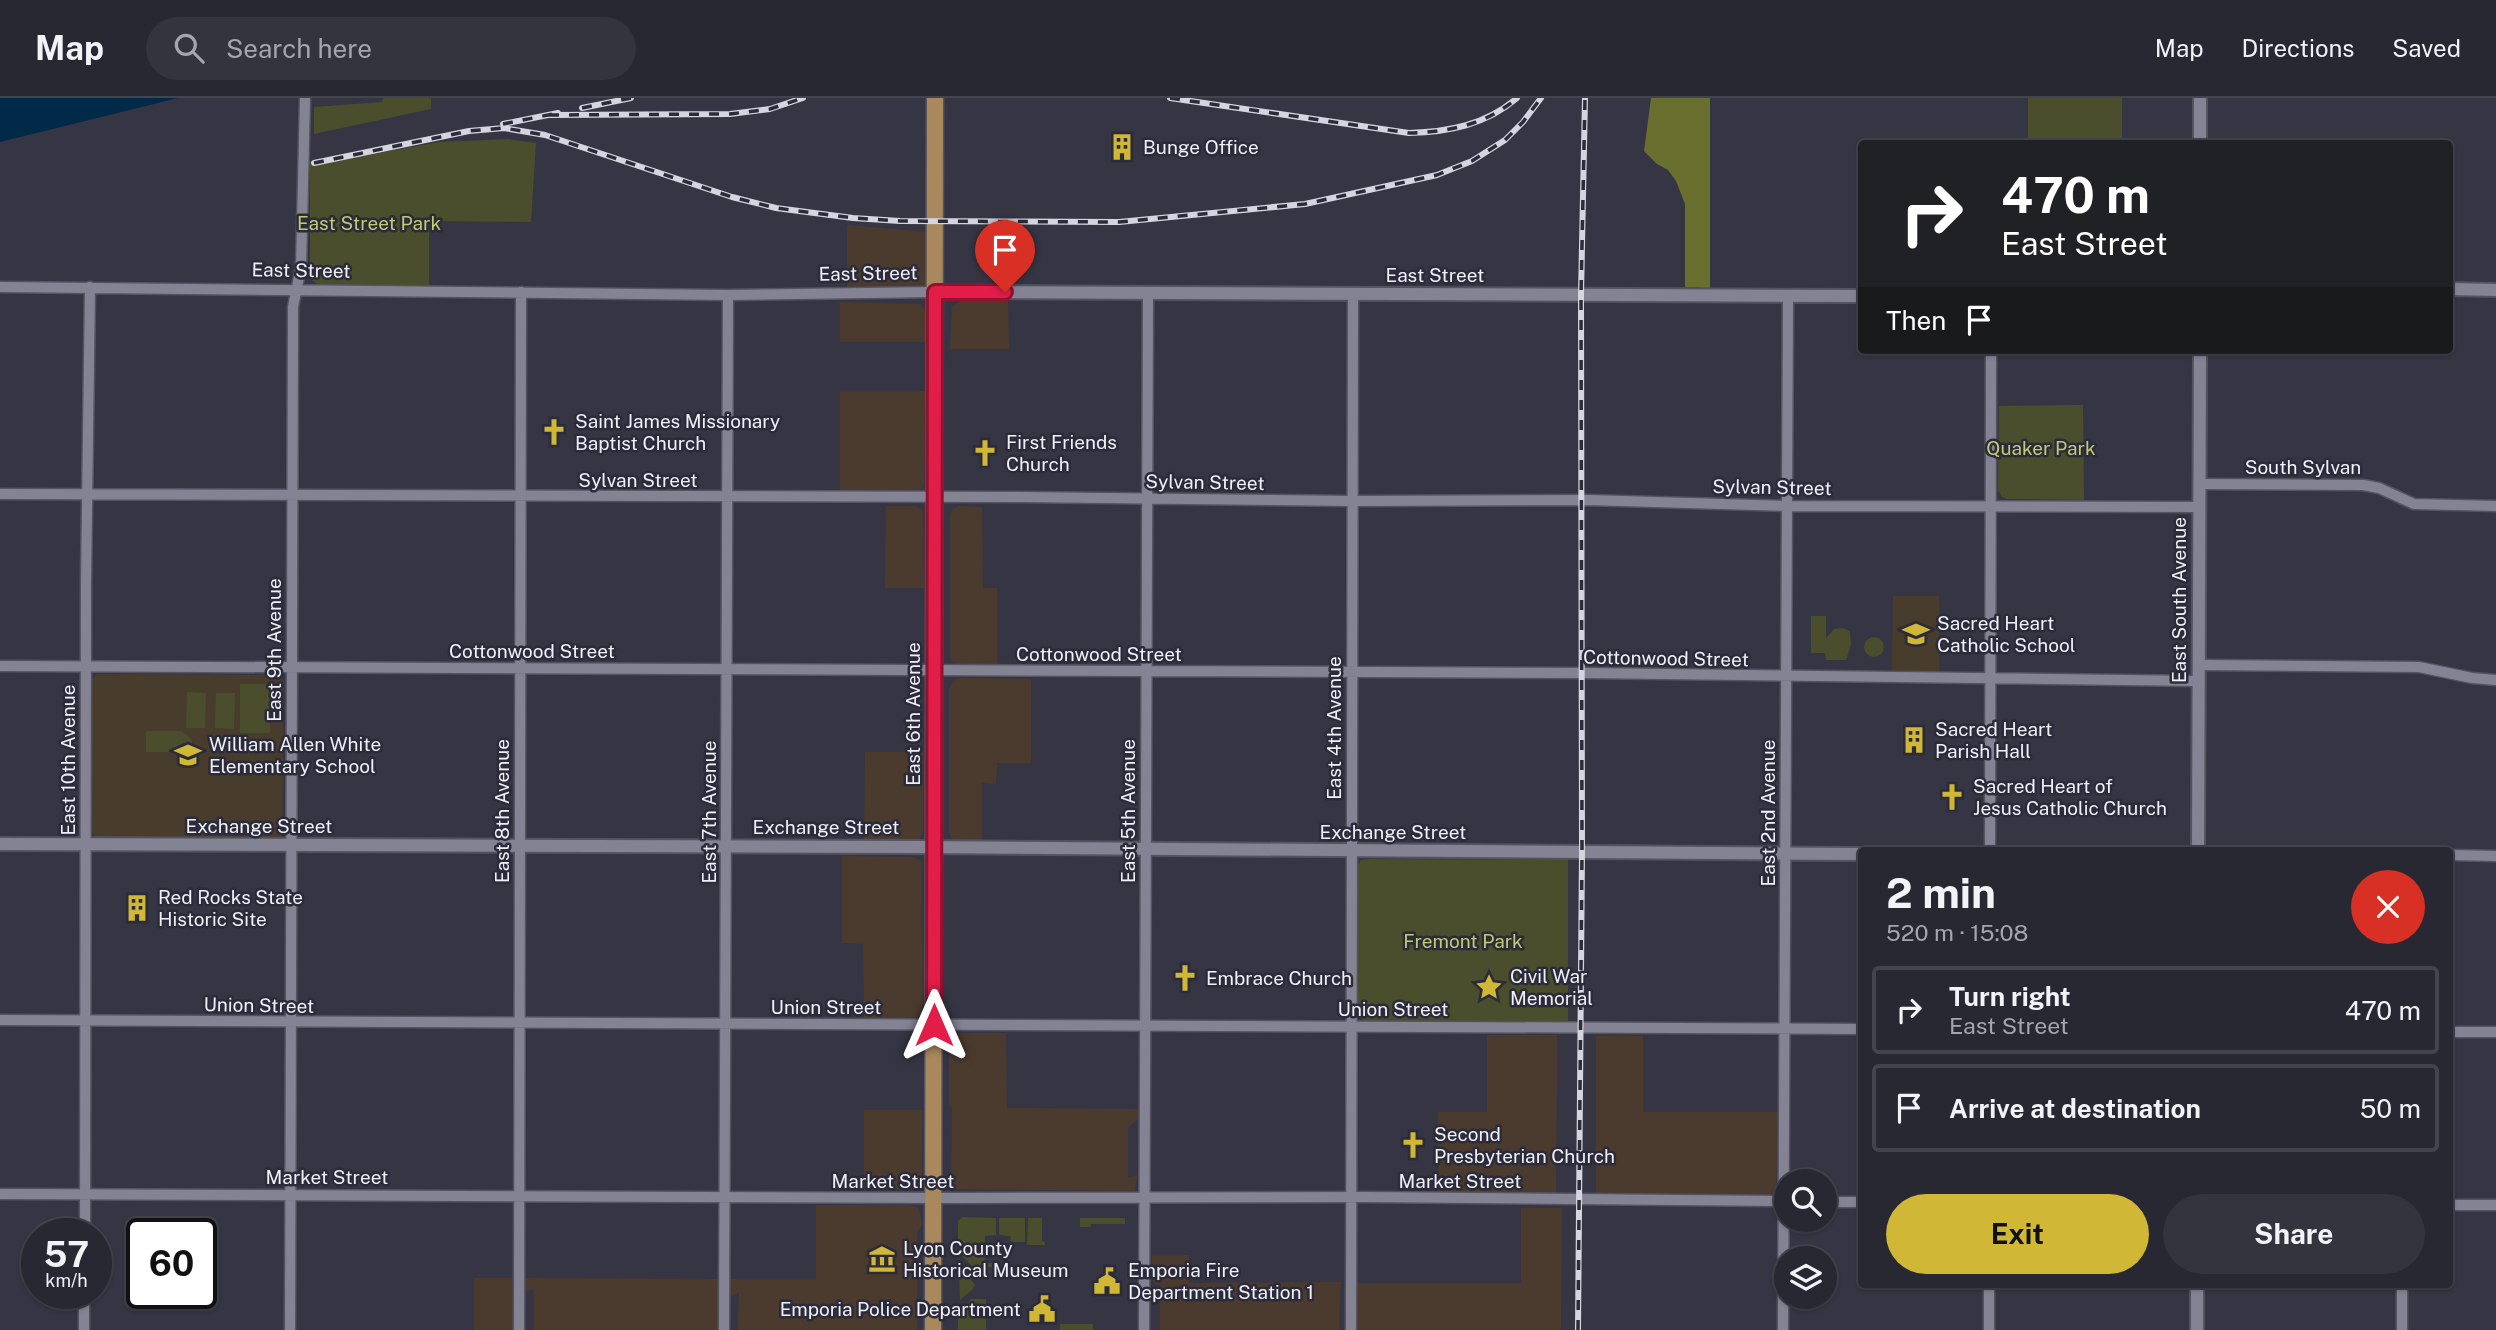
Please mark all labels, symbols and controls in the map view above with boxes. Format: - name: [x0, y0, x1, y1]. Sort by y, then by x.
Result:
- search box: [146, 17, 636, 80]
- text: Map: [35, 29, 104, 67]
- icon: search: [170, 29, 208, 67]
- text: Search here: [226, 33, 372, 64]
- text: Map: [2155, 34, 2204, 62]
- text: Directions: [2242, 34, 2354, 62]
- text: Saved: [2392, 34, 2461, 62]
- building icon: Bunge Office: [1107, 132, 1137, 162]
- place label: Bunge Office: [1143, 136, 1259, 158]
- text: 470 m: [2001, 166, 2150, 224]
- icon: right: [1886, 168, 1977, 259]
- park label: East Street Park: [297, 212, 441, 234]
- pin: [975, 220, 1035, 292]
- text: East Street: [2001, 225, 2168, 262]
- icon: arrive: [986, 231, 1024, 269]
- street label: East Street: [251, 258, 351, 282]
- street label: East Street: [818, 261, 918, 285]
- street label: East Street: [1386, 264, 1484, 286]
- icon: arrive: [1960, 301, 1998, 339]
- text: Then: [1886, 305, 1946, 336]
- place label: Saint James Missionary Baptist Church: [575, 410, 780, 454]
- church icon: Saint James Missionary Baptist Church: [539, 417, 569, 447]
- place label: First Friends Church: [1006, 431, 1117, 475]
- park label: Quaker Park: [1986, 437, 2096, 459]
- church icon: First Friends Church: [970, 438, 1000, 468]
- street label: South Sylvan: [2245, 456, 2361, 478]
- street label: Sylvan Street: [578, 469, 698, 491]
- street label: Sylvan Street: [1145, 470, 1265, 494]
- street label: Sylvan Street: [1712, 475, 1832, 499]
- street label: East South Avenue: [2168, 517, 2190, 683]
- street label: East 9th Avenue: [263, 578, 285, 722]
- place label: Sacred Heart Catholic School: [1937, 612, 2075, 656]
- school or university icon: Sacred Heart Catholic School: [1901, 619, 1931, 649]
- street label: Cottonwood Street: [449, 640, 615, 662]
- street label: East 6th Avenue: [902, 642, 924, 786]
- street label: Cottonwood Street: [1016, 643, 1182, 665]
- street label: Cottonwood Street: [1583, 646, 1749, 670]
- street label: East 4th Avenue: [1323, 656, 1345, 800]
- street label: East 10th Avenue: [57, 684, 79, 836]
- place label: Sacred Heart Parish Hall: [1935, 718, 2052, 762]
- building icon: Sacred Heart Parish Hall: [1899, 725, 1929, 755]
- place label: William Allen White Elementary School: [209, 733, 381, 777]
- street label: East 8th Avenue: [491, 739, 513, 883]
- street label: East 5th Avenue: [1117, 739, 1139, 883]
- school or university icon: William Allen White Elementary School: [173, 740, 203, 770]
- street label: East 7th Avenue: [698, 740, 720, 884]
- street label: East 2nd Avenue: [1757, 740, 1779, 886]
- place label: Sacred Heart of Jesus Catholic Church: [1973, 775, 2167, 819]
- church icon: Sacred Heart of Jesus Catholic Church: [1937, 782, 1967, 812]
- street label: Exchange Street: [186, 815, 332, 837]
- street label: Exchange Street: [753, 816, 899, 838]
- street label: Exchange Street: [1320, 821, 1466, 843]
- text: 2 min: [1886, 868, 1996, 917]
- button: close: [2351, 870, 2425, 944]
- place label: Red Rocks State Historic Site: [158, 886, 303, 930]
- building icon: Red Rocks State Historic Site: [122, 893, 152, 923]
- text: 520 m · 15:08: [1886, 919, 2028, 946]
- park label: Fremont Park: [1403, 930, 1523, 952]
- church icon: Embrace Church: [1170, 963, 1200, 993]
- place label: Civil War Memorial: [1510, 965, 1593, 1009]
- place label: Embrace Church: [1206, 967, 1352, 989]
- place icon: Civil War Memorial: [1474, 972, 1504, 1002]
- text: Turn right: [1949, 981, 2071, 1012]
- position arrow: [897, 988, 971, 1062]
- icon: right: [1890, 991, 1928, 1029]
- street label: Union Street: [203, 993, 315, 1017]
- text: 470 m: [2345, 995, 2421, 1026]
- street label: Union Street: [771, 996, 881, 1018]
- street label: Union Street: [1338, 998, 1448, 1020]
- text: East Street: [1949, 1012, 2069, 1039]
- icon: arrive: [1890, 1089, 1928, 1127]
- text: Arrive at destination: [1949, 1093, 2201, 1124]
- text: 50 m: [2360, 1093, 2421, 1124]
- place label: Second Presbyterian Church: [1434, 1123, 1615, 1167]
- church icon: Second Presbyterian Church: [1398, 1130, 1428, 1160]
- street label: Market Street: [266, 1166, 388, 1188]
- map controls: [1774, 1169, 1837, 1309]
- button: search: [1774, 1169, 1837, 1232]
- street label: Market Street: [832, 1170, 954, 1192]
- street label: Market Street: [1399, 1170, 1521, 1192]
- button: Exit: [1886, 1194, 2149, 1274]
- button: Share: [2163, 1194, 2425, 1274]
- speed limit sign: 60: [126, 1218, 217, 1309]
- text: 57: [44, 1234, 89, 1275]
- place label: Lyon County Historical Museum: [903, 1237, 1069, 1281]
- museum icon: Lyon County Historical Museum: [867, 1244, 897, 1274]
- button: layers: [1774, 1246, 1837, 1309]
- place label: Emporia Fire Department Station 1: [1128, 1259, 1314, 1303]
- public building icon: Emporia Fire Department Station 1: [1092, 1266, 1122, 1296]
- text: km/h: [45, 1270, 88, 1291]
- public building icon: Emporia Police Department: [1027, 1294, 1057, 1324]
- place label: Emporia Police Department: [780, 1298, 1021, 1320]

